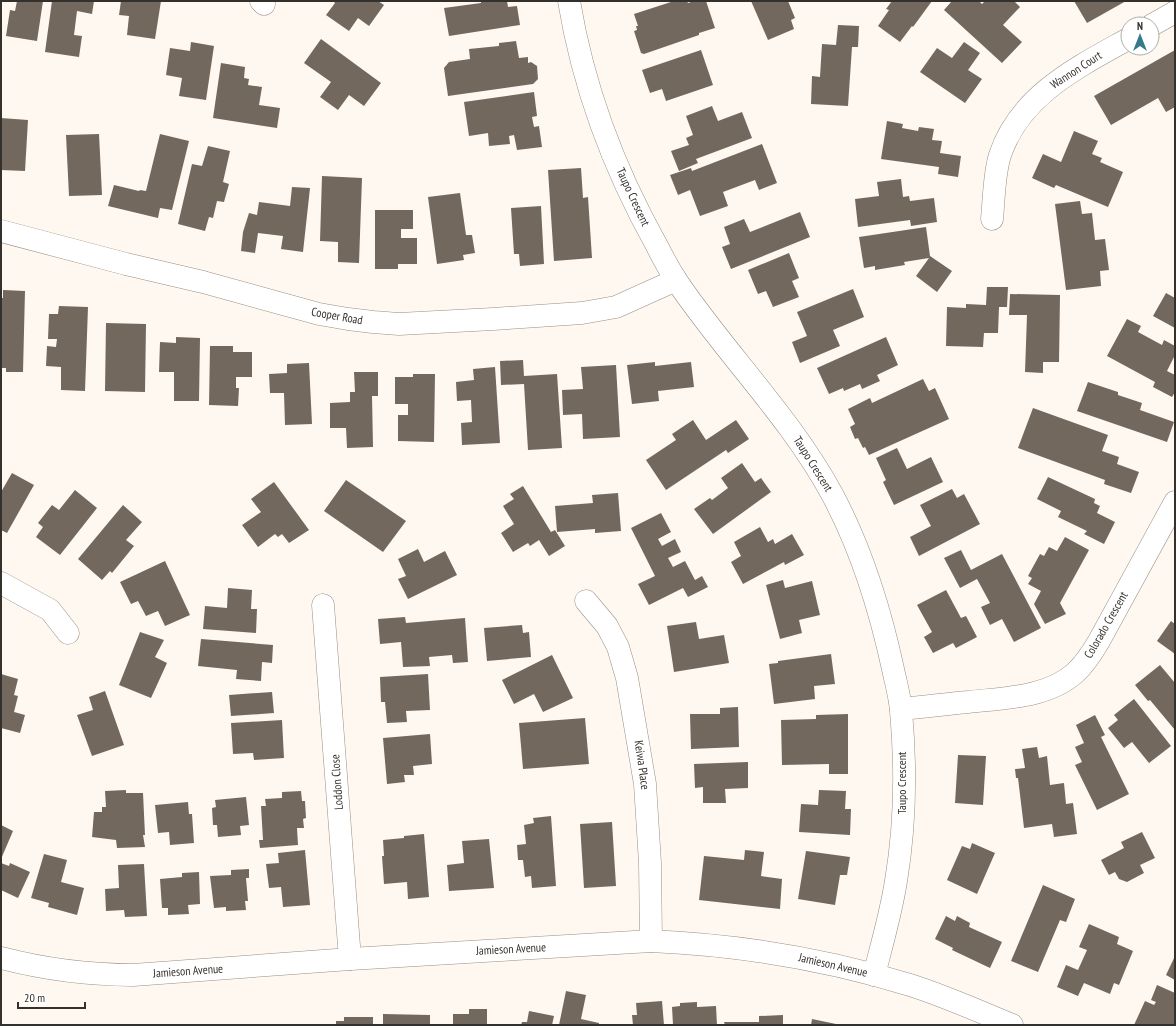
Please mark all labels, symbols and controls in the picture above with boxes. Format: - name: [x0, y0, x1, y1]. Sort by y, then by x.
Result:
- north arrow: [1120, 16, 1160, 56]
- text: N: [1137, 19, 1143, 33]
- street label: Wannon Court: [1047, 47, 1105, 92]
- street label: Taupo Crescent: [613, 165, 654, 229]
- street label: Cooper Road: [310, 304, 364, 327]
- street label: Taupo Crescent: [790, 433, 837, 495]
- street label: Colorado Crescent: [1080, 588, 1131, 661]
- street label: Keiwa Place: [632, 739, 653, 791]
- street label: Taupo Crescent: [894, 751, 909, 814]
- street label: Loddon Close: [327, 754, 346, 810]
- street label: Jamieson Avenue: [475, 939, 546, 958]
- street label: Jamieson Avenue: [796, 949, 869, 980]
- street label: Jamieson Avenue: [151, 961, 224, 980]
- scale bar: [18, 984, 85, 1010]
- text: 20 m: [24, 990, 45, 1005]

